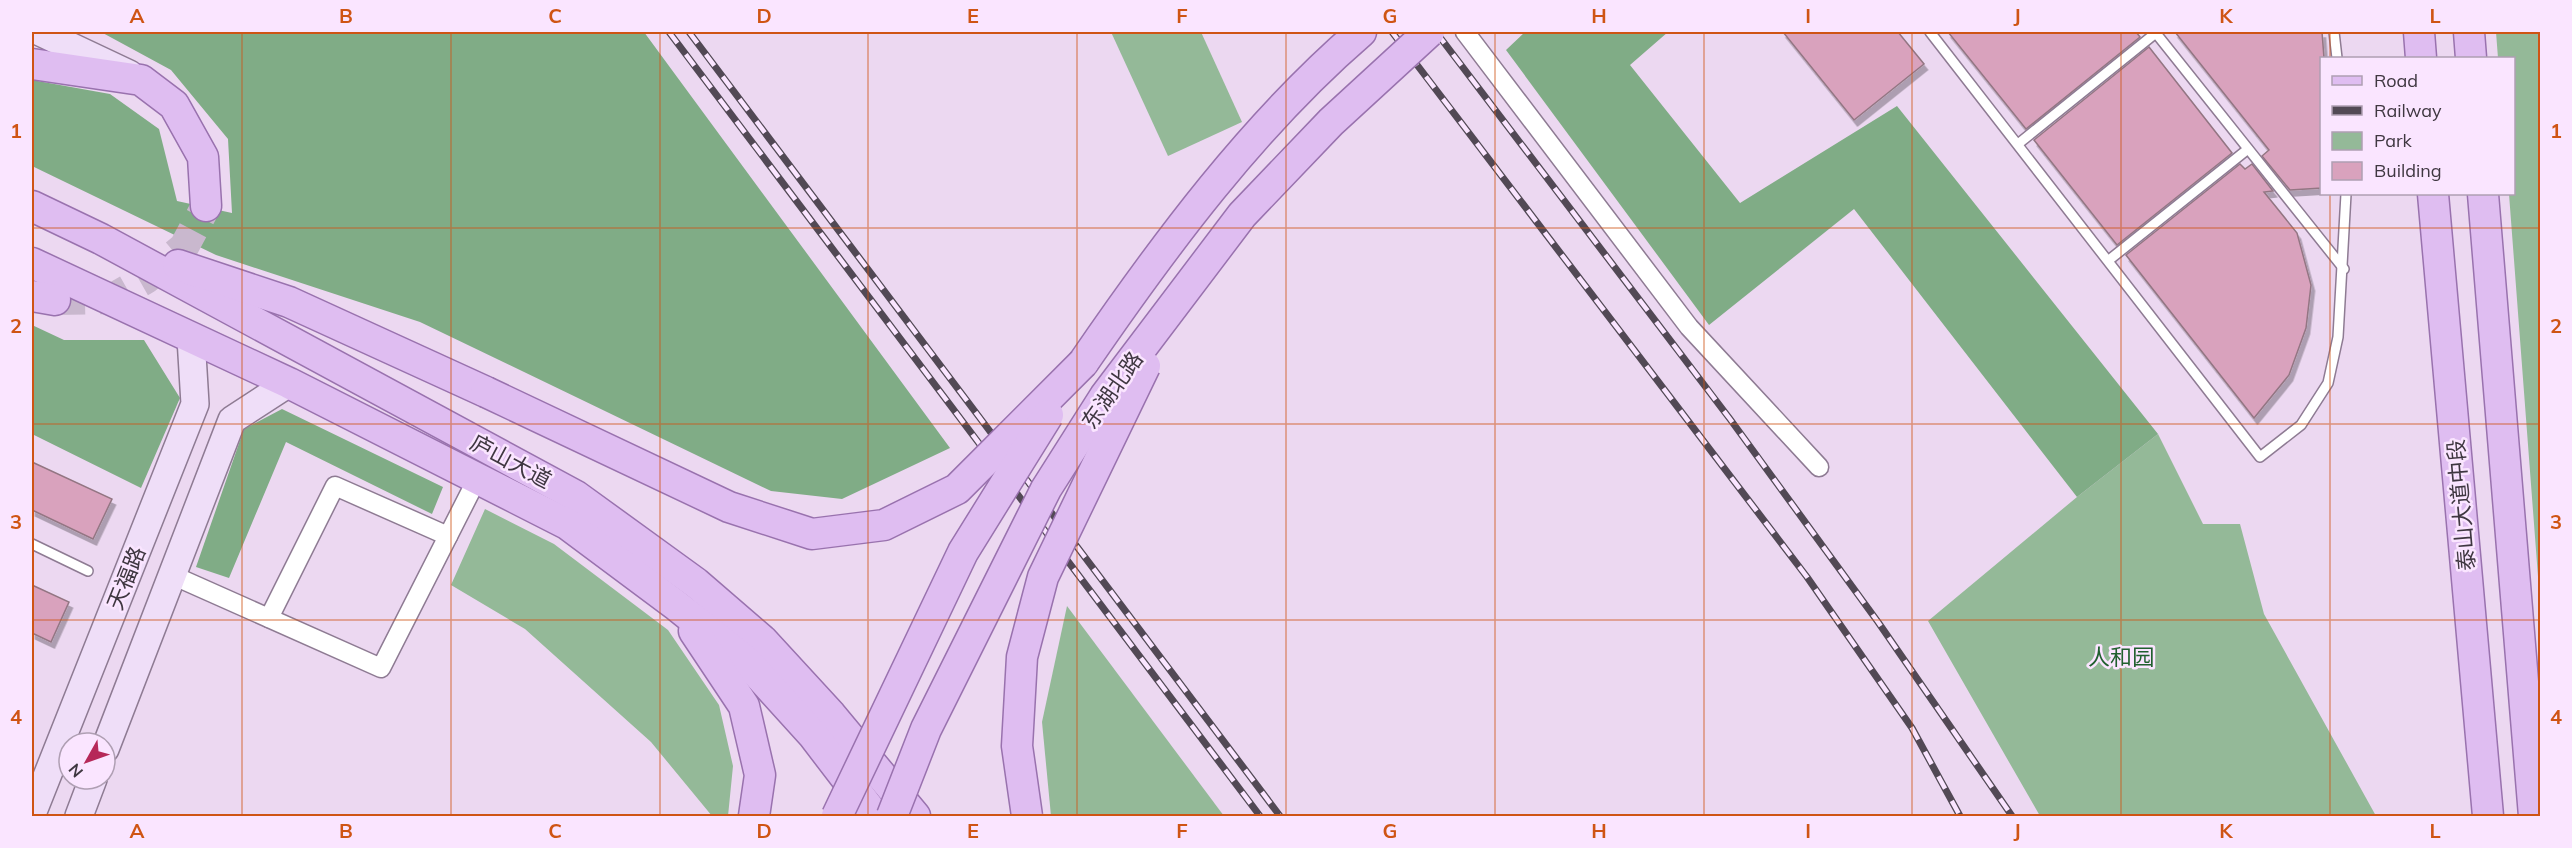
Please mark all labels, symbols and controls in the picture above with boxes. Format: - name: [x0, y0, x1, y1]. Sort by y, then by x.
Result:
- text: A: [130, 3, 145, 28]
- text: B: [339, 3, 353, 28]
- text: C: [548, 3, 562, 28]
- text: D: [756, 3, 772, 28]
- text: E: [967, 3, 979, 28]
- text: F: [1176, 3, 1188, 28]
- text: G: [1383, 3, 1397, 28]
- text: H: [1591, 3, 1607, 28]
- text: I: [1805, 3, 1811, 28]
- text: J: [2013, 3, 2021, 28]
- text: K: [2219, 3, 2233, 28]
- text: L: [2429, 3, 2441, 28]
- legend: [2320, 57, 2515, 195]
- text: Road: [2374, 69, 2418, 92]
- text: Railway: [2374, 99, 2442, 122]
- text: 1: [10, 118, 22, 143]
- text: 1: [2550, 118, 2562, 143]
- text: Park: [2374, 129, 2413, 152]
- text: Building: [2374, 159, 2442, 182]
- text: 2: [10, 313, 22, 338]
- text: 2: [2550, 313, 2562, 338]
- street label: 东湖北路: [1075, 346, 1149, 434]
- street label: 庐山大道: [466, 428, 556, 494]
- street label: 泰山大道中段: [2441, 438, 2481, 572]
- text: 3: [10, 509, 22, 534]
- text: 3: [2550, 509, 2562, 534]
- street label: 天福路: [101, 542, 151, 614]
- park label: 人和园: [2088, 643, 2154, 671]
- text: 4: [10, 704, 22, 729]
- text: 4: [2550, 704, 2562, 729]
- north arrow: [57, 731, 117, 791]
- text: N: [64, 760, 87, 782]
- text: A: [130, 818, 145, 843]
- text: B: [339, 818, 353, 843]
- text: C: [548, 818, 562, 843]
- text: D: [756, 818, 772, 843]
- text: E: [967, 818, 979, 843]
- text: F: [1176, 818, 1188, 843]
- text: G: [1383, 818, 1397, 843]
- text: H: [1591, 818, 1607, 843]
- text: I: [1805, 818, 1811, 843]
- text: J: [2013, 818, 2021, 843]
- text: K: [2219, 818, 2233, 843]
- text: L: [2429, 818, 2441, 843]

